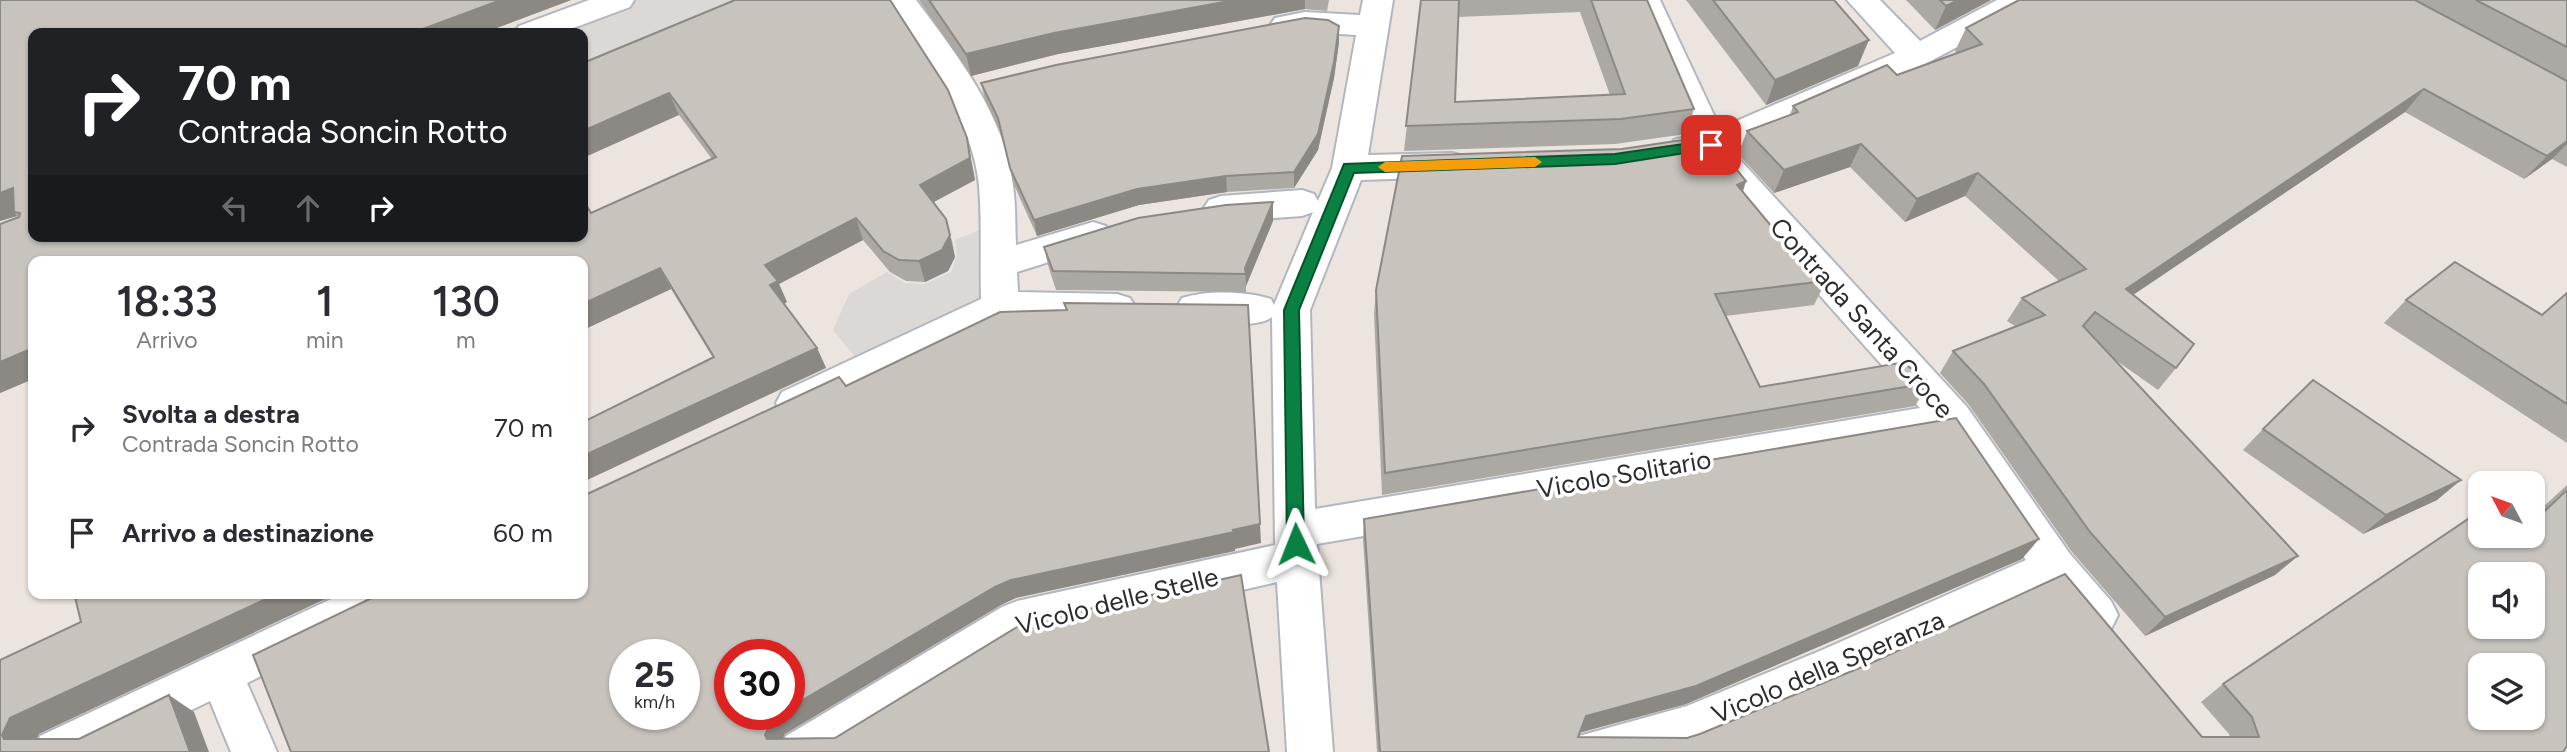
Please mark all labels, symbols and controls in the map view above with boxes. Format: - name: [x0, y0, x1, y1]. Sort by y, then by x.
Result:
- text: 70 m: [178, 53, 291, 112]
- icon: right: [63, 56, 154, 147]
- text: Contrada Soncin Rotto: [178, 113, 508, 151]
- pin: [1681, 115, 1741, 175]
- icon: arrive: [1692, 126, 1730, 164]
- icon: left: [216, 189, 254, 227]
- icon: ahead: [289, 189, 327, 227]
- icon: right: [362, 189, 400, 227]
- street label: Contrada Santa Croce: [1763, 211, 1961, 425]
- text: 18:33: [116, 276, 218, 327]
- text: 1: [316, 276, 334, 327]
- text: 130: [432, 276, 500, 327]
- text: Arrivo: [136, 326, 198, 354]
- text: min: [306, 326, 344, 354]
- text: m: [456, 326, 476, 354]
- text: Svolta a destra: [122, 398, 300, 430]
- icon: right: [63, 409, 101, 447]
- text: 70 m: [494, 412, 553, 444]
- text: Contrada Soncin Rotto: [122, 430, 359, 458]
- street label: Vicolo Solitario: [1534, 443, 1714, 505]
- north arrow: [2468, 471, 2544, 548]
- map controls: [2468, 471, 2545, 730]
- position arrow: [1259, 507, 1333, 581]
- icon: arrive: [63, 514, 101, 552]
- text: Arrivo a destinazione: [122, 517, 374, 549]
- text: 60 m: [493, 517, 553, 549]
- street label: Vicolo delle Stelle: [1012, 560, 1222, 642]
- button: sound: [2468, 562, 2545, 639]
- street label: Vicolo della Speranza: [1707, 604, 1949, 730]
- speed limit sign: 30: [714, 639, 805, 730]
- button: layers: [2468, 653, 2545, 730]
- text: 25: [634, 654, 675, 696]
- text: km/h: [634, 691, 675, 713]

